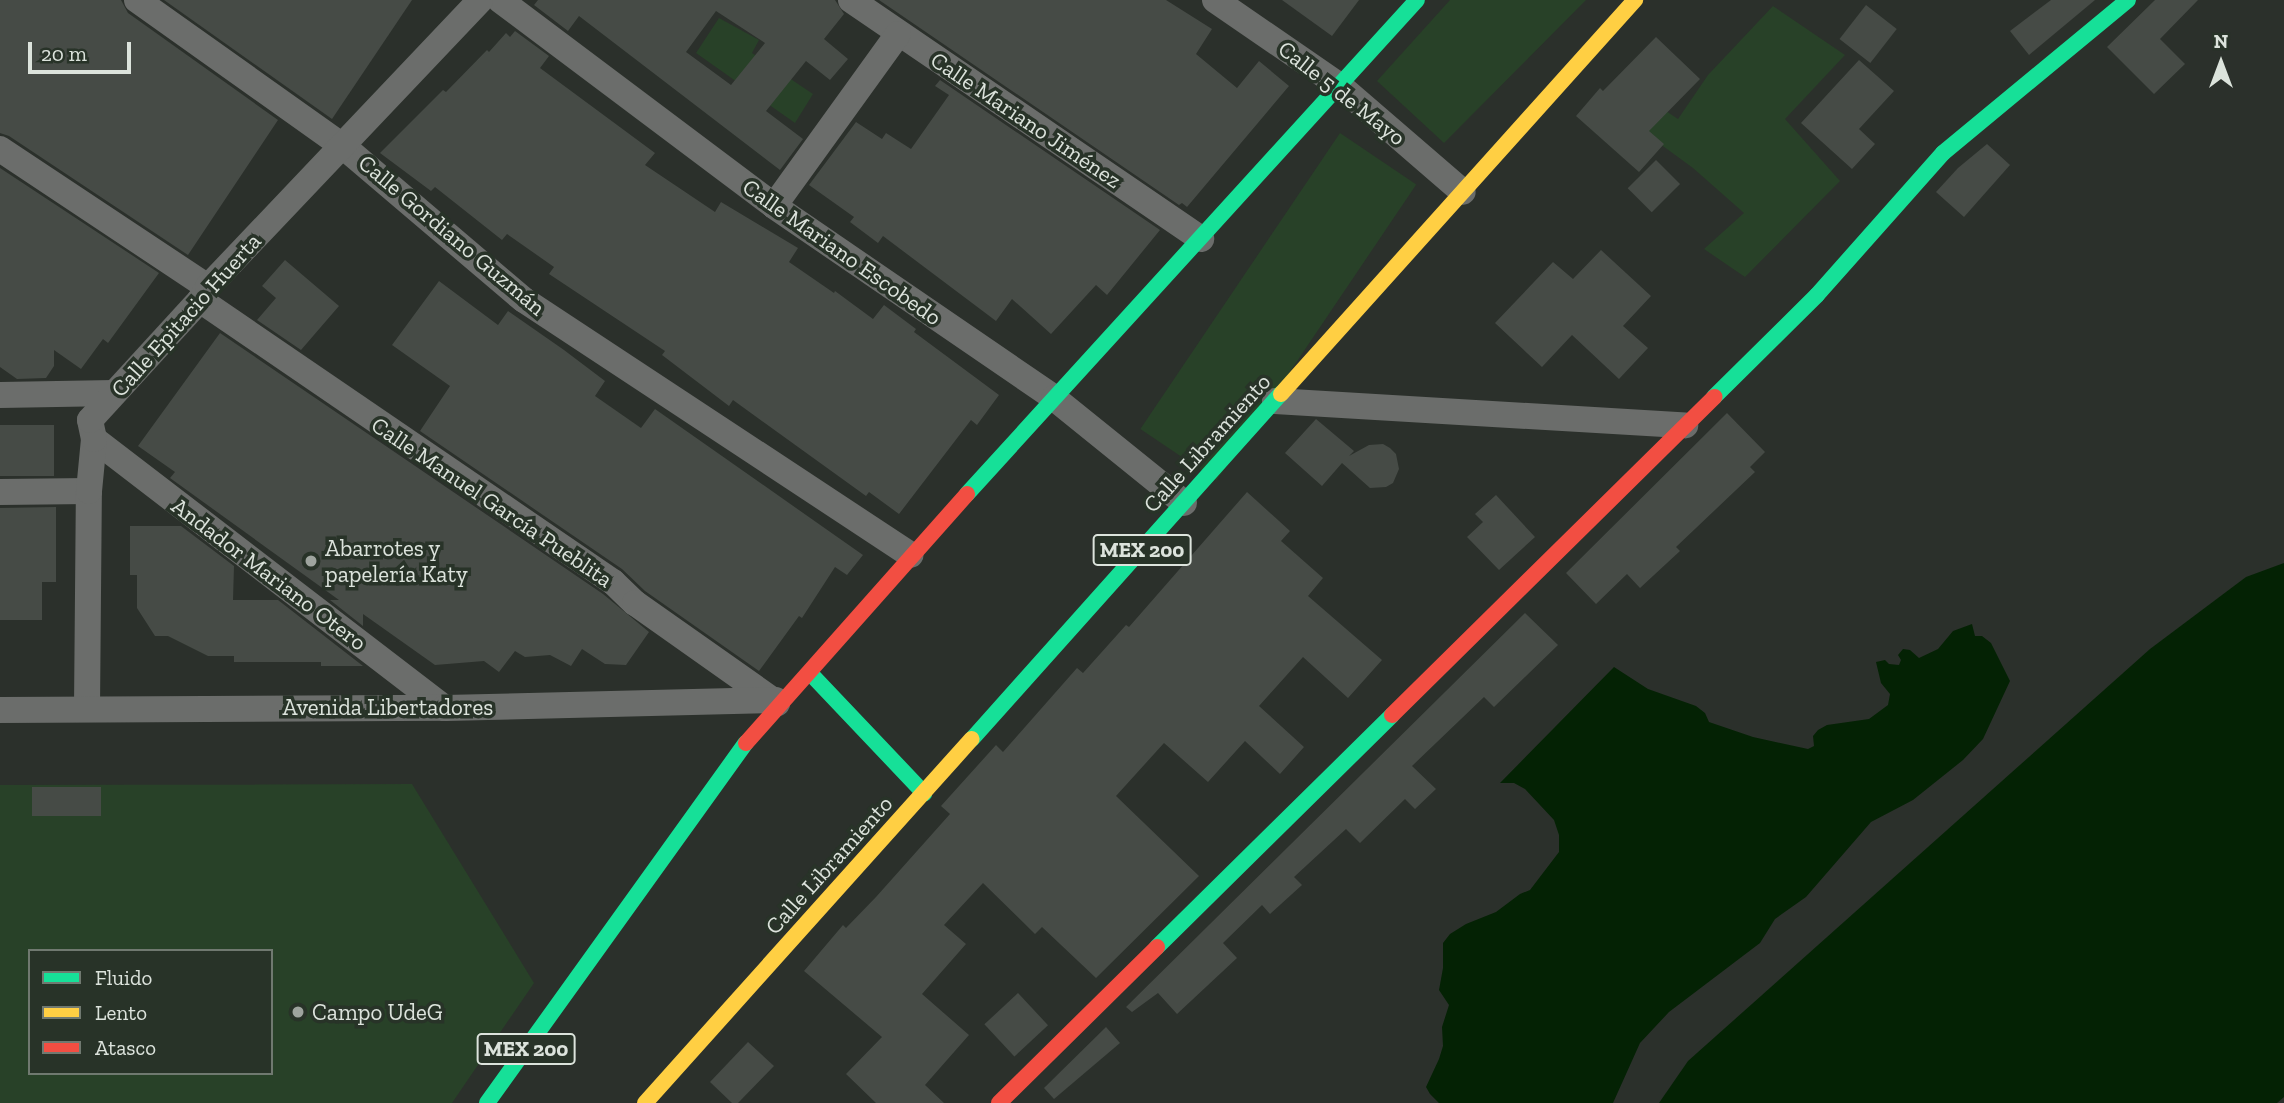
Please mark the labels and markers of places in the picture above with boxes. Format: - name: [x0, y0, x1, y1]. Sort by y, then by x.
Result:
- place label: Abarrotes y papelería Katy: [325, 534, 468, 588]
- marker: Abarrotes y papelería Katy: [303, 553, 319, 569]
- place label: Campo UdeG: [312, 998, 443, 1026]
- marker: Campo UdeG: [290, 1004, 306, 1020]

